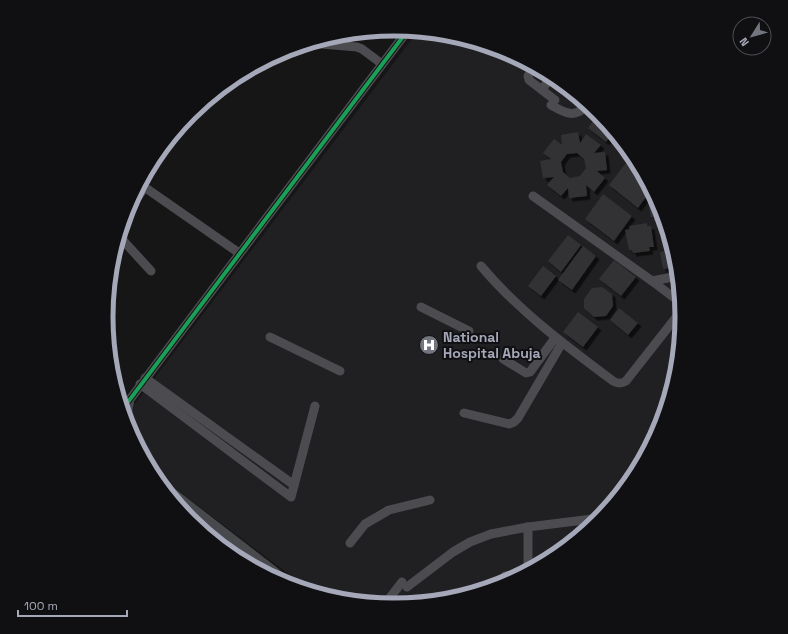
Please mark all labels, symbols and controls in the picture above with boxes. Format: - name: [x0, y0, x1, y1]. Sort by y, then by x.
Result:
- north arrow: [732, 16, 772, 56]
- text: N: [736, 35, 752, 49]
- place label: National Hospital Abuja: [443, 328, 541, 362]
- hospital icon: National Hospital Abuja: [418, 334, 440, 356]
- scale bar: [18, 592, 127, 618]
- text: 100 m: [24, 598, 58, 614]

